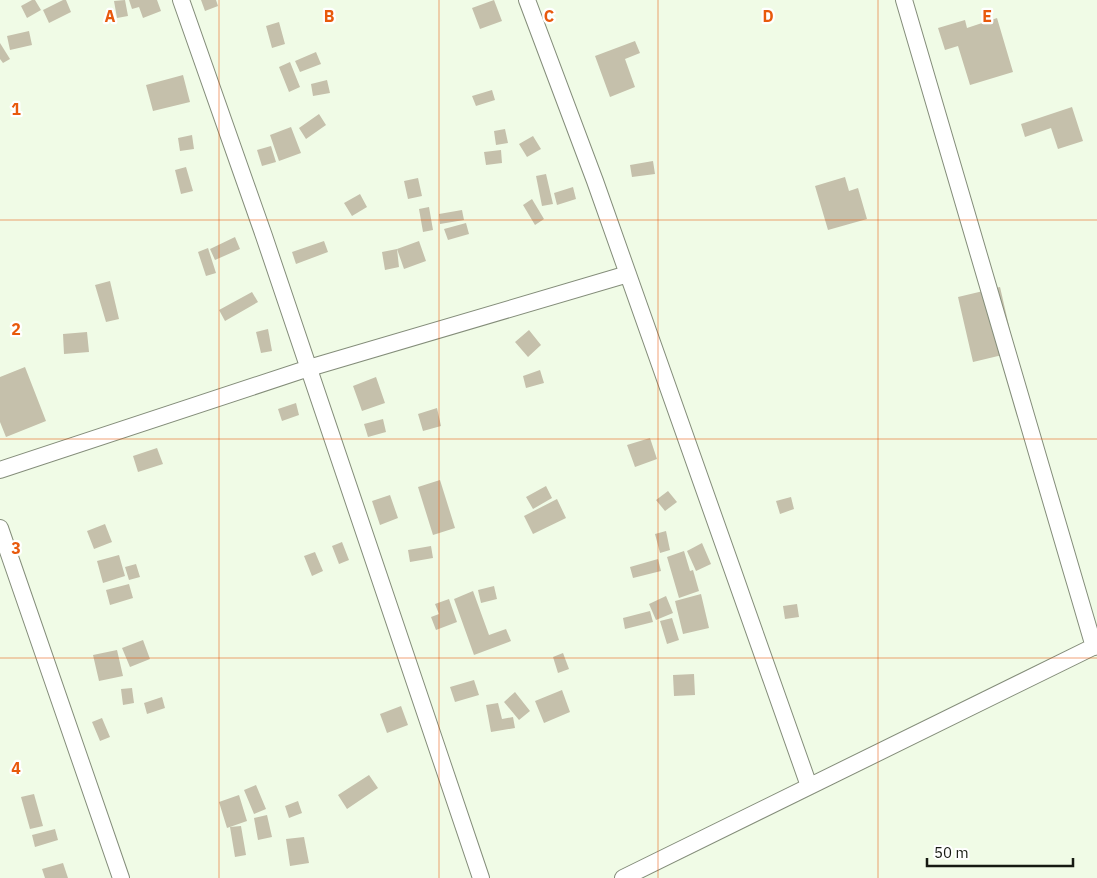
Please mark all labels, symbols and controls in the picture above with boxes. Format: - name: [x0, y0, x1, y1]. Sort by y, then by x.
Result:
- text: A: [105, 6, 116, 26]
- text: B: [324, 6, 335, 26]
- text: C: [544, 6, 554, 26]
- text: D: [762, 6, 774, 26]
- text: E: [982, 6, 992, 26]
- text: 1: [11, 99, 21, 119]
- text: 2: [11, 319, 21, 339]
- text: 3: [11, 538, 21, 558]
- text: 4: [11, 758, 21, 778]
- scale bar: [927, 836, 1073, 868]
- text: 50 m: [934, 843, 969, 862]

